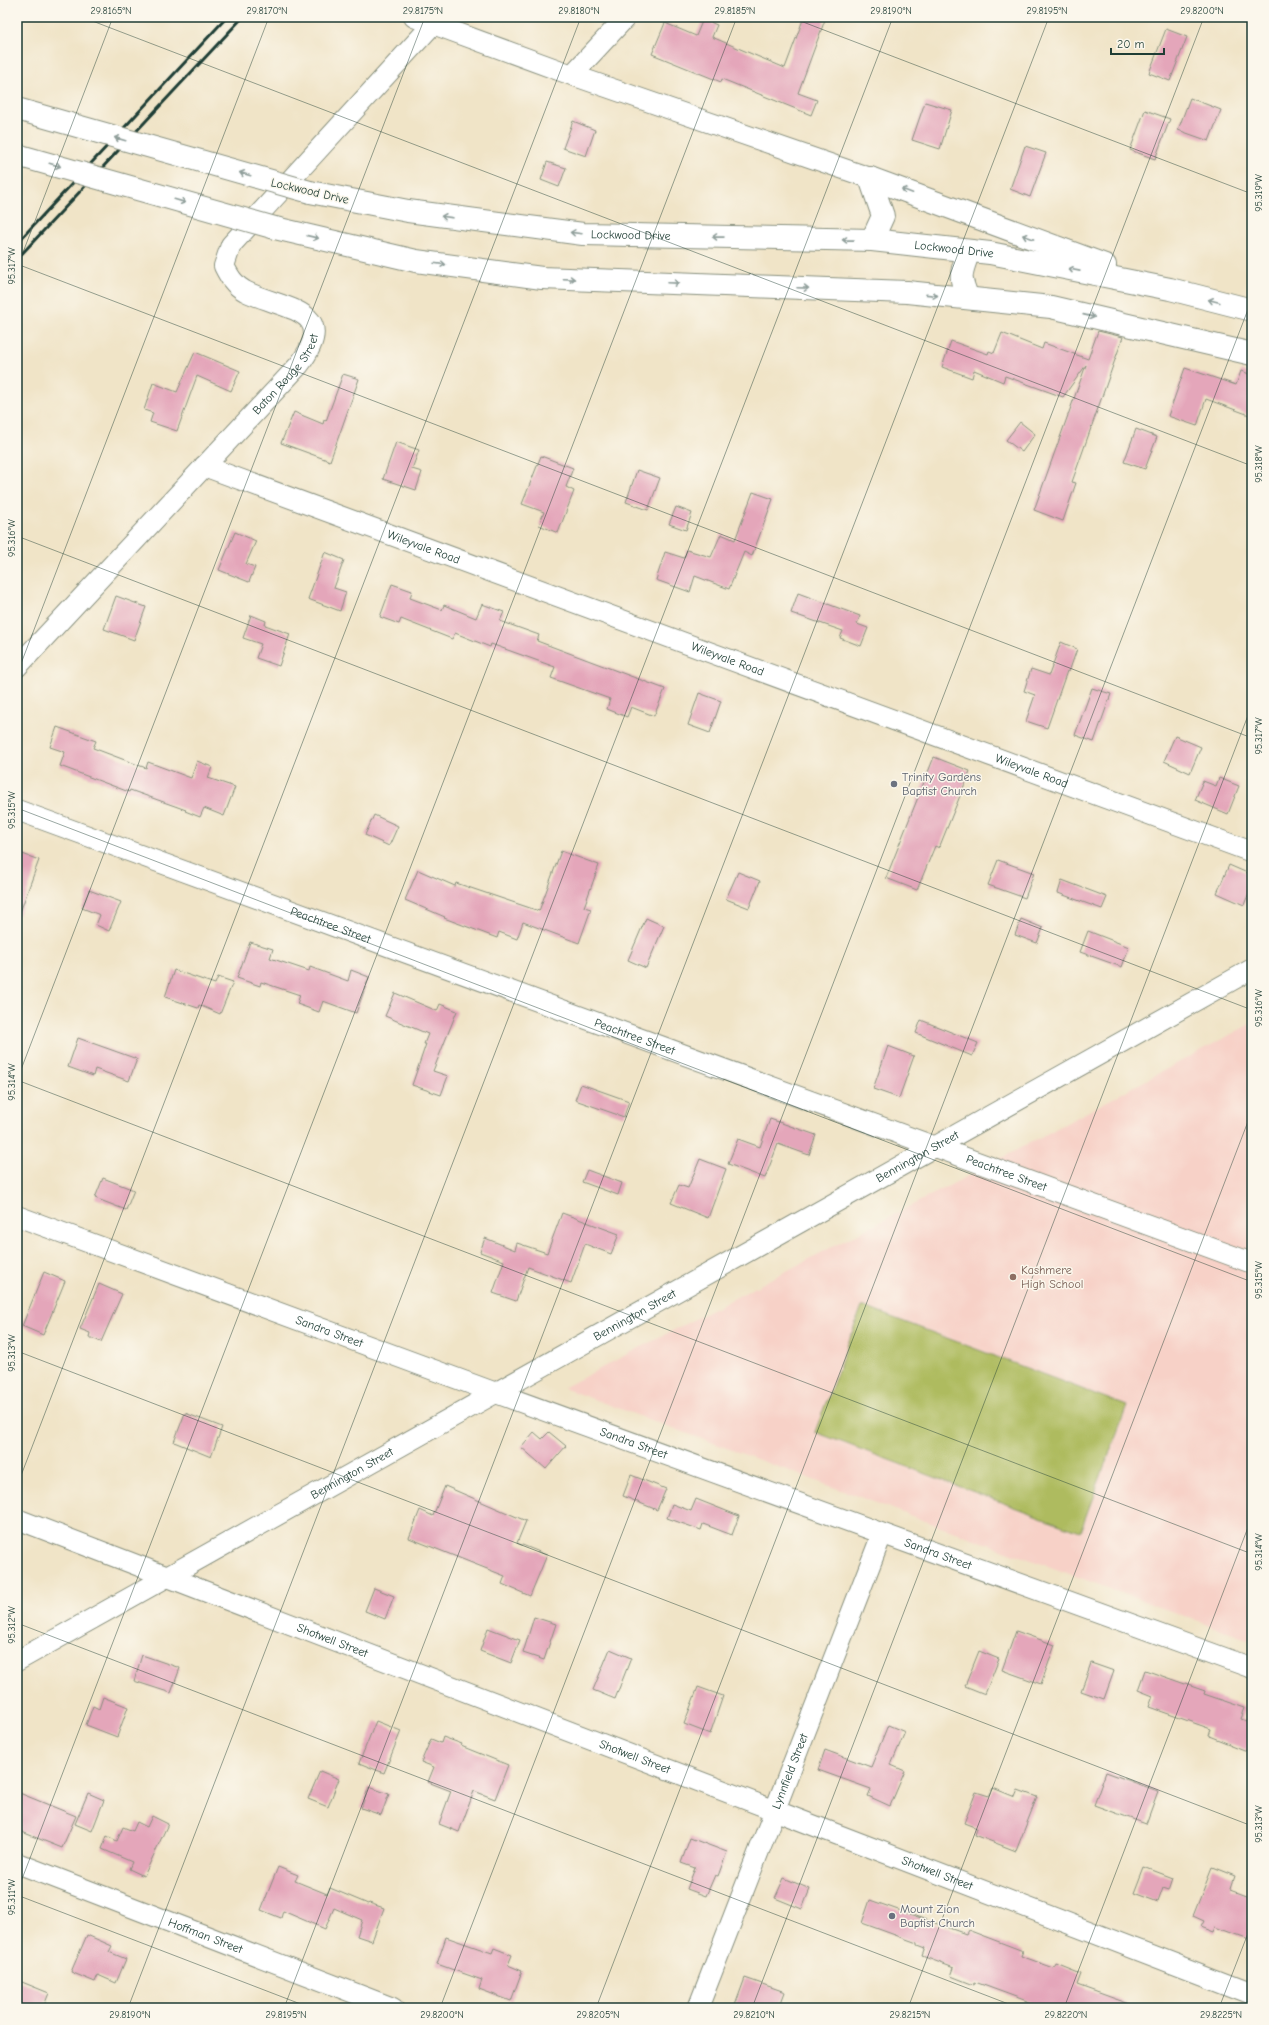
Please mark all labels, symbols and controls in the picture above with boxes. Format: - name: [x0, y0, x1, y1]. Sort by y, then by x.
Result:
- text: 29.8165°N: [90, 5, 132, 17]
- text: 29.8170°N: [246, 5, 288, 17]
- text: 29.8175°N: [403, 5, 443, 17]
- text: 29.8180°N: [558, 5, 600, 17]
- text: 29.8185°N: [715, 5, 755, 17]
- text: 29.8190°N: [870, 5, 912, 17]
- text: 29.8195°N: [1027, 5, 1067, 17]
- text: 29.8200°N: [1180, 5, 1224, 17]
- scale bar: [1111, 30, 1164, 56]
- text: 20 m: [1117, 37, 1145, 51]
- one-way arrow: [114, 135, 127, 142]
- one-way arrow: [48, 162, 61, 169]
- one-way arrow: [239, 170, 252, 177]
- text: 95.319°W: [1253, 174, 1265, 212]
- street label: Lockwood Drive: [270, 175, 350, 207]
- one-way arrow: [901, 187, 913, 195]
- one-way arrow: [173, 198, 186, 205]
- one-way arrow: [441, 213, 454, 221]
- street label: Lockwood Drive: [591, 227, 671, 243]
- one-way arrow: [570, 229, 583, 237]
- one-way arrow: [1023, 232, 1035, 240]
- one-way arrow: [712, 233, 725, 241]
- one-way arrow: [306, 234, 319, 241]
- one-way arrow: [842, 236, 855, 244]
- street label: Lockwood Drive: [914, 238, 995, 261]
- text: 95.317°W: [6, 247, 18, 285]
- one-way arrow: [433, 260, 446, 268]
- one-way arrow: [1067, 266, 1080, 274]
- one-way arrow: [562, 275, 575, 282]
- one-way arrow: [666, 279, 679, 286]
- one-way arrow: [796, 284, 809, 292]
- one-way arrow: [925, 291, 938, 299]
- one-way arrow: [1208, 296, 1221, 304]
- one-way arrow: [1082, 312, 1095, 320]
- street label: Baton Rouge Street: [249, 333, 321, 417]
- text: 95.318°W: [1253, 445, 1265, 483]
- text: 95.316°W: [6, 519, 18, 557]
- street label: Wileyvale Road: [385, 527, 462, 567]
- street label: Wileyvale Road: [689, 639, 766, 679]
- text: 95.317°W: [1253, 717, 1265, 755]
- street label: Wileyvale Road: [993, 751, 1070, 791]
- place label: Trinity Gardens Baptist Church: [902, 770, 981, 798]
- marker: Trinity Gardens Baptist Church: [889, 779, 899, 789]
- text: 95.315°W: [6, 791, 18, 829]
- street label: Peachtree Street: [288, 904, 373, 946]
- text: 95.316°W: [1253, 989, 1265, 1027]
- street label: Peachtree Street: [593, 1015, 677, 1058]
- text: 95.314°W: [6, 1063, 18, 1101]
- street label: Bennington Street: [873, 1128, 962, 1185]
- street label: Peachtree Street: [964, 1152, 1049, 1194]
- text: 95.315°W: [1253, 1261, 1265, 1299]
- place label: Kashmere High School: [1021, 1263, 1083, 1291]
- marker: Kashmere High School: [1008, 1272, 1018, 1282]
- street label: Bennington Street: [591, 1286, 679, 1344]
- street label: Sandra Street: [294, 1313, 365, 1350]
- text: 95.313°W: [6, 1334, 18, 1372]
- street label: Sandra Street: [598, 1424, 670, 1462]
- street label: Bennington Street: [308, 1444, 396, 1502]
- text: 95.314°W: [1253, 1533, 1265, 1571]
- street label: Sandra Street: [902, 1535, 974, 1573]
- text: 95.312°W: [6, 1606, 18, 1644]
- street label: Shotwell Street: [295, 1620, 371, 1661]
- street label: Lynnfield Street: [769, 1731, 811, 1811]
- street label: Shotwell Street: [597, 1737, 673, 1777]
- text: 95.313°W: [1253, 1805, 1265, 1843]
- street label: Shotwell Street: [900, 1853, 975, 1893]
- text: 95.311°W: [6, 1878, 18, 1915]
- place label: Mount Zion Baptist Church: [900, 1902, 975, 1930]
- marker: Mount Zion Baptist Church: [887, 1911, 897, 1921]
- street label: Hoffman Street: [166, 1915, 245, 1957]
- text: 29.8190°N: [109, 2009, 151, 2021]
- text: 29.8195°N: [266, 2009, 306, 2021]
- text: 29.8200°N: [420, 2009, 464, 2021]
- text: 29.8205°N: [576, 2009, 620, 2021]
- text: 29.8210°N: [733, 2009, 775, 2021]
- text: 29.8215°N: [890, 2009, 930, 2021]
- text: 29.8220°N: [1045, 2009, 1087, 2021]
- text: 29.8225°N: [1200, 2009, 1242, 2021]

